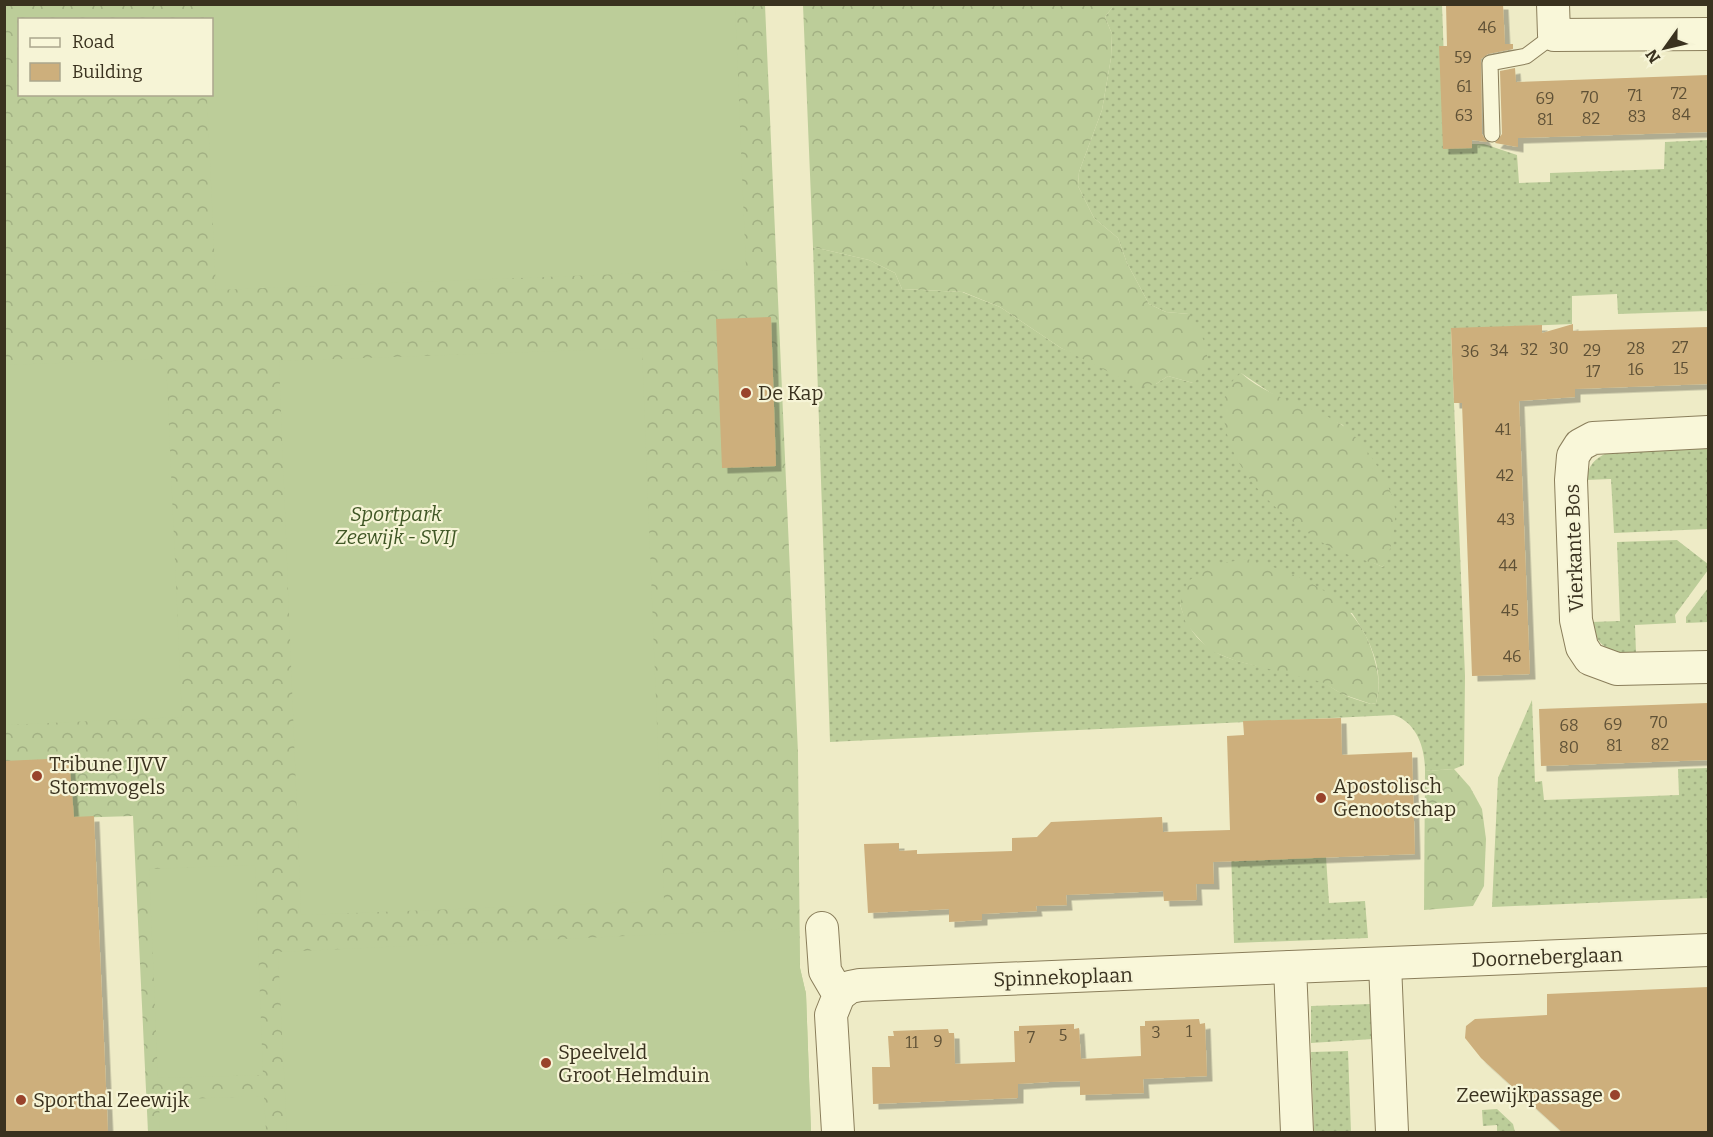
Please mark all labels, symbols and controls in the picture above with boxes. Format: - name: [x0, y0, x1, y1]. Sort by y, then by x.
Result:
- legend: [18, 18, 213, 96]
- house number: 46: [1478, 18, 1496, 37]
- north arrow: [1635, 18, 1695, 78]
- text: Road: [72, 31, 115, 53]
- text: N: [1642, 46, 1664, 67]
- house number: 59: [1454, 48, 1472, 67]
- text: Building: [72, 61, 143, 83]
- house number: 61: [1456, 77, 1472, 96]
- house number: 72: [1671, 84, 1687, 103]
- house number: 71: [1628, 86, 1643, 105]
- house number: 70: [1581, 88, 1599, 107]
- house number: 69: [1536, 89, 1554, 108]
- house number: 84: [1672, 105, 1691, 124]
- house number: 63: [1455, 106, 1473, 125]
- house number: 83: [1628, 107, 1646, 126]
- house number: 82: [1582, 109, 1600, 128]
- house number: 81: [1537, 110, 1554, 129]
- house number: 27: [1672, 338, 1688, 357]
- house number: 30: [1549, 339, 1569, 358]
- house number: 28: [1627, 339, 1645, 358]
- house number: 32: [1520, 340, 1538, 359]
- house number: 34: [1490, 341, 1509, 360]
- house number: 29: [1583, 341, 1601, 360]
- house number: 36: [1461, 342, 1479, 361]
- house number: 15: [1673, 359, 1689, 378]
- house number: 16: [1628, 360, 1644, 379]
- house number: 17: [1586, 362, 1600, 381]
- place label: De Kap: [758, 381, 823, 405]
- marker: De Kap: [739, 386, 753, 400]
- house number: 41: [1495, 420, 1511, 439]
- house number: 42: [1496, 466, 1514, 485]
- street label: Vierkante Bos: [1560, 483, 1588, 613]
- park label: Sportpark Zeewijk - SVIJ: [335, 502, 458, 550]
- house number: 43: [1497, 510, 1515, 529]
- house number: 44: [1499, 556, 1518, 575]
- house number: 45: [1501, 601, 1519, 620]
- house number: 46: [1503, 647, 1521, 666]
- house number: 70: [1650, 713, 1668, 732]
- house number: 69: [1604, 715, 1622, 734]
- house number: 68: [1559, 716, 1579, 735]
- house number: 82: [1651, 735, 1669, 754]
- house number: 81: [1606, 736, 1623, 755]
- house number: 80: [1559, 738, 1579, 757]
- place label: Tribune IJVV Stormvogels: [49, 752, 168, 799]
- marker: Tribune IJVV Stormvogels: [30, 769, 44, 783]
- place label: Apostolisch Genootschap: [1333, 774, 1456, 821]
- marker: Apostolisch Genootschap: [1314, 791, 1328, 805]
- street label: Doorneberglaan: [1471, 942, 1623, 972]
- street label: Spinnekoplaan: [993, 963, 1134, 991]
- house number: 1: [1186, 1022, 1193, 1041]
- house number: 3: [1151, 1023, 1161, 1042]
- house number: 5: [1059, 1026, 1067, 1045]
- house number: 7: [1027, 1028, 1035, 1047]
- house number: 9: [933, 1032, 943, 1051]
- house number: 11: [906, 1033, 919, 1052]
- place label: Speelveld Groot Helmduin: [558, 1040, 710, 1087]
- marker: Speelveld Groot Helmduin: [539, 1056, 553, 1070]
- place label: Zeewijkpassage: [1456, 1083, 1603, 1108]
- place label: Sporthal Zeewijk: [33, 1088, 190, 1113]
- marker: Zeewijkpassage: [1608, 1088, 1622, 1102]
- marker: Sporthal Zeewijk: [14, 1093, 28, 1107]

